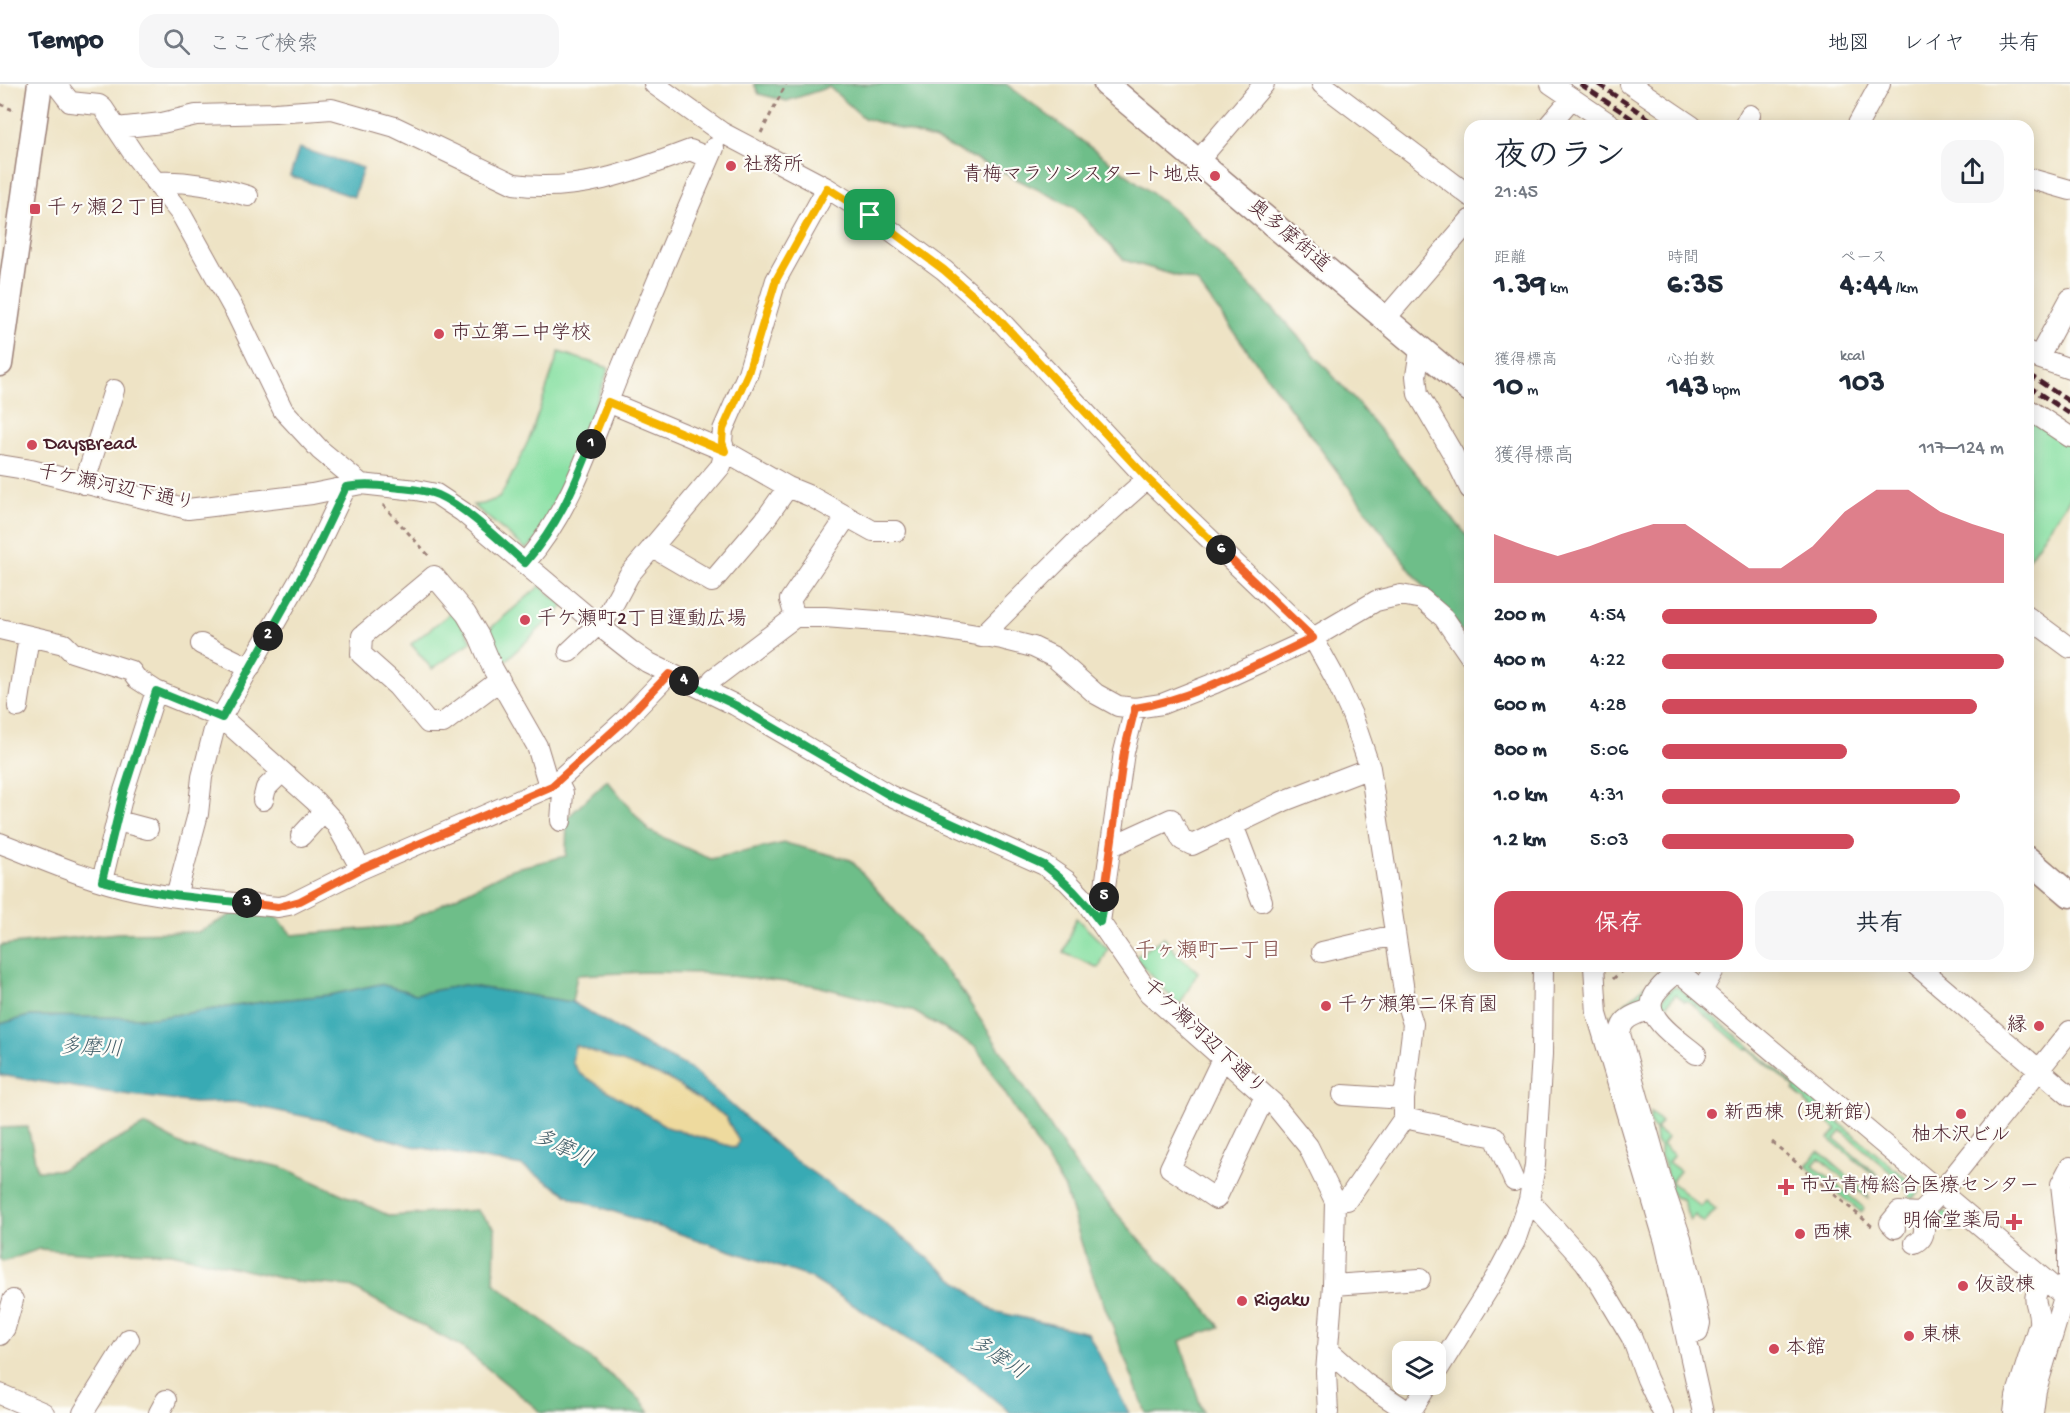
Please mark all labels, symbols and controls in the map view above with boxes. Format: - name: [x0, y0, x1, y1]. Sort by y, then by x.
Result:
- search box: [139, 14, 559, 68]
- text: Tempo: [30, 25, 103, 58]
- icon: search: [160, 25, 193, 58]
- text: ここで検索: [208, 33, 318, 59]
- text: 地図: [1828, 33, 1870, 58]
- text: レイヤ: [1903, 33, 1965, 58]
- text: 共有: [1998, 33, 2040, 58]
- text: 夜のラン: [1494, 140, 1626, 178]
- button: share: [1941, 140, 2004, 203]
- place label: 社務所: [743, 153, 803, 178]
- marker: 社務所: [724, 159, 738, 173]
- place label: 青梅マラソンスタート地点: [963, 163, 1203, 188]
- marker: 青梅マラソンスタート地点: [1208, 169, 1222, 183]
- text: 21:45: [1494, 182, 1538, 205]
- pin: [844, 189, 895, 240]
- street label: 奥多摩街道: [1242, 195, 1335, 278]
- place label: 千ヶ瀬２丁目: [47, 197, 167, 221]
- icon: arrive: [853, 198, 886, 231]
- marker: 千ヶ瀬２丁目: [28, 202, 42, 216]
- text: 距離: [1494, 250, 1526, 269]
- text: 時間: [1667, 250, 1699, 269]
- text: ペース: [1840, 250, 1887, 269]
- text: 1.39: [1494, 269, 1546, 304]
- text: 6:35: [1667, 269, 1723, 304]
- text: 4:44: [1840, 269, 1892, 304]
- text: km: [1546, 280, 1568, 299]
- text: /km: [1892, 280, 1918, 299]
- place label: 市立第二中学校: [451, 321, 591, 346]
- marker: 市立第二中学校: [432, 327, 446, 341]
- text: kcal: [1840, 348, 1865, 367]
- text: 獲得標高: [1494, 352, 1558, 371]
- text: 心拍数: [1667, 352, 1715, 371]
- text: 103: [1840, 367, 1885, 402]
- text: 10: [1494, 371, 1523, 406]
- text: 143: [1667, 371, 1709, 406]
- text: m: [1523, 382, 1538, 401]
- text: bpm: [1709, 382, 1740, 401]
- pin: 1: [576, 429, 606, 459]
- place label: DaysBread: [42, 434, 138, 457]
- text: 1: [588, 434, 594, 453]
- marker: DaysBread: [25, 438, 39, 452]
- text: 117–124 m: [1919, 438, 2004, 461]
- text: 獲得標高: [1494, 446, 1574, 469]
- street label: 千ケ瀬河辺下通り: [35, 460, 197, 517]
- pin: 6: [1206, 535, 1236, 565]
- text: 6: [1217, 540, 1225, 559]
- text: 200 m: [1494, 605, 1545, 628]
- text: 4:54: [1590, 605, 1626, 628]
- place label: 千ケ瀬町2丁目運動広場: [537, 608, 747, 632]
- marker: 千ケ瀬町2丁目運動広場: [518, 613, 532, 627]
- pin: 2: [253, 621, 283, 651]
- text: 2: [264, 626, 272, 645]
- text: 400 m: [1494, 650, 1545, 673]
- text: 4:22: [1590, 650, 1625, 673]
- pin: 4: [669, 666, 699, 696]
- text: 4: [680, 671, 688, 690]
- text: 600 m: [1494, 695, 1546, 718]
- text: 4:28: [1590, 695, 1627, 718]
- text: 800 m: [1494, 740, 1547, 763]
- text: 5:06: [1590, 740, 1628, 763]
- text: 1.0 km: [1494, 785, 1548, 808]
- text: 4:31: [1590, 785, 1624, 808]
- text: 1.2 km: [1494, 830, 1546, 853]
- text: 5:03: [1590, 830, 1629, 853]
- pin: 5: [1089, 882, 1119, 912]
- text: 5: [1100, 887, 1108, 906]
- pin: 3: [232, 888, 262, 918]
- button: 保存: [1494, 891, 1743, 960]
- button: 共有: [1755, 891, 2004, 960]
- text: 3: [243, 893, 251, 912]
- district label: 千ヶ瀬町一丁目: [1135, 939, 1282, 965]
- street label: 千ケ瀬河辺下通り: [1137, 974, 1270, 1101]
- place label: 千ケ瀬第二保育園: [1338, 993, 1498, 1018]
- marker: 千ケ瀬第二保育園: [1319, 999, 1333, 1013]
- place label: 縁: [2007, 1014, 2027, 1038]
- marker: 縁: [2032, 1019, 2046, 1033]
- water label: 多摩川: [59, 1034, 123, 1064]
- place label: 新西棟（現新館）: [1724, 1101, 1884, 1126]
- marker: 新西棟（現新館）: [1705, 1107, 1719, 1121]
- marker: 柚木沢ビル: [1954, 1107, 1968, 1121]
- place label: 柚木沢ビル: [1911, 1123, 2011, 1148]
- water label: 多摩川: [528, 1124, 597, 1175]
- place label: 市立青梅総合医療センター: [1800, 1174, 2039, 1199]
- marker: 市立青梅総合医療センター: [1777, 1178, 1795, 1196]
- place label: 明倫堂薬局: [1902, 1209, 2002, 1234]
- marker: 明倫堂薬局: [2007, 1215, 2021, 1229]
- place label: 西棟: [1812, 1221, 1852, 1246]
- marker: 西棟: [1793, 1227, 1807, 1241]
- place label: 仮設棟: [1975, 1273, 2035, 1298]
- marker: 仮設棟: [1956, 1279, 1970, 1293]
- place label: Rigaku: [1254, 1290, 1310, 1313]
- marker: Rigaku: [1235, 1294, 1249, 1308]
- place label: 東棟: [1921, 1323, 1961, 1348]
- marker: 東棟: [1902, 1329, 1916, 1343]
- water label: 多摩川: [964, 1330, 1031, 1387]
- place label: 本館: [1786, 1337, 1826, 1361]
- map controls: [1392, 1341, 1446, 1395]
- button: layers: [1392, 1341, 1446, 1395]
- marker: 本館: [1767, 1342, 1781, 1356]

